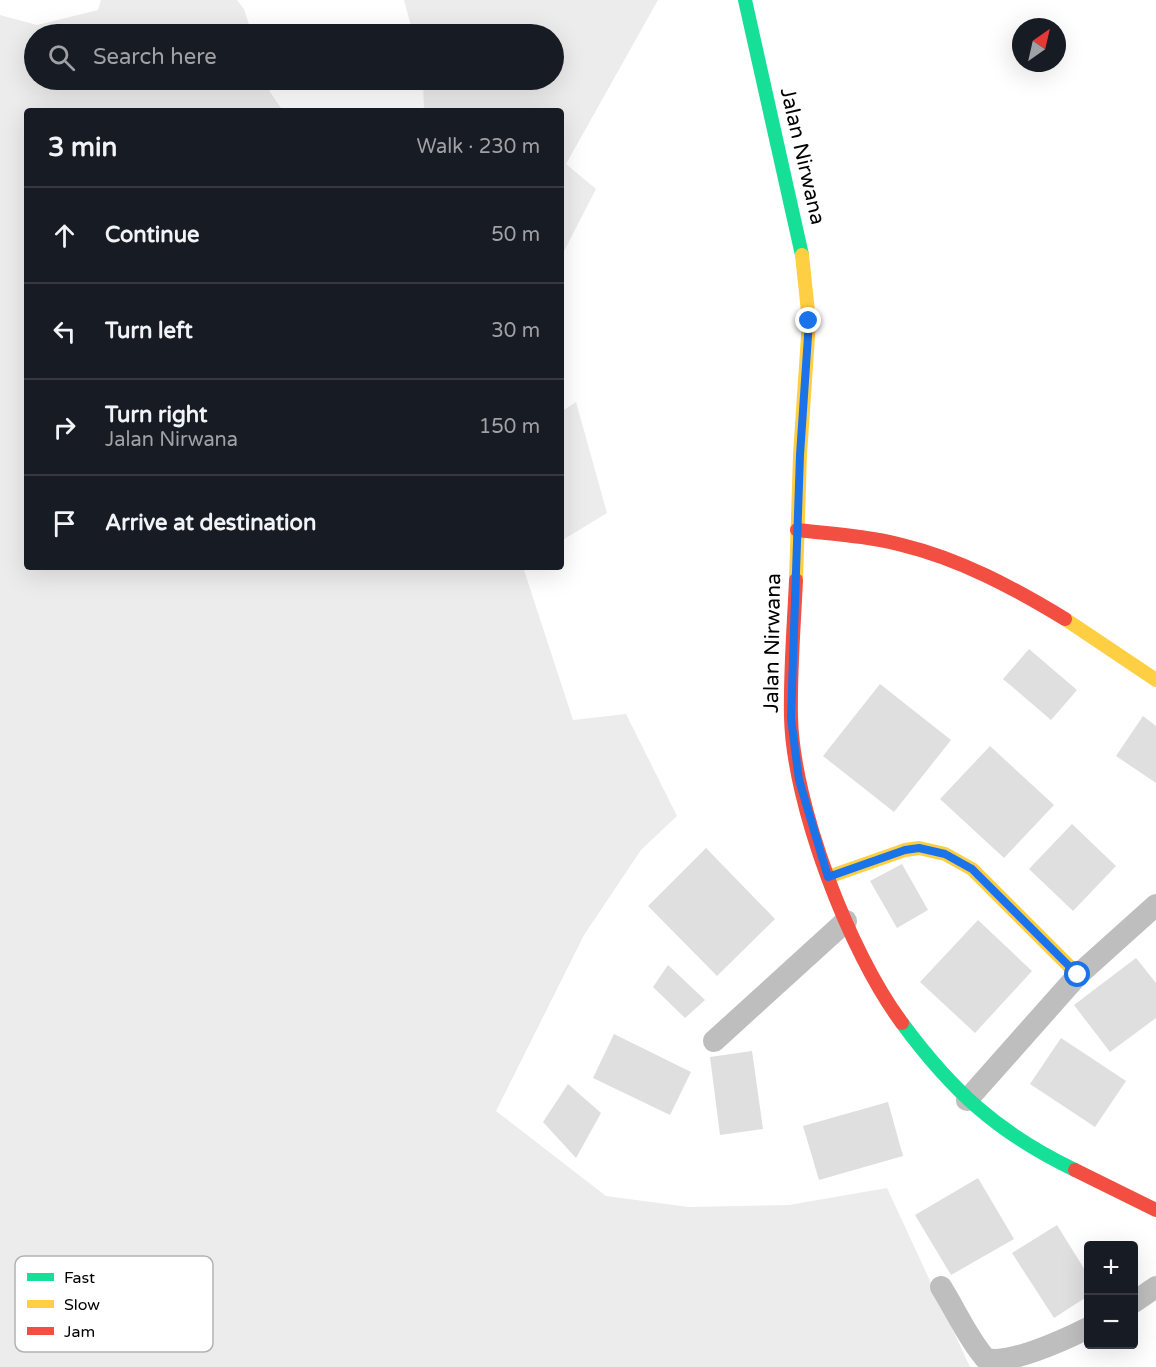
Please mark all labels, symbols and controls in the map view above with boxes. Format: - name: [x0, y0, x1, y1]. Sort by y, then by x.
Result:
- north arrow: [1012, 18, 1066, 72]
- search box: [24, 24, 564, 90]
- icon: search: [45, 41, 78, 74]
- text: Search here: [93, 44, 217, 70]
- street label: Jalan Nirwana: [775, 85, 830, 227]
- text: 3 min: [48, 132, 117, 163]
- text: Walk · 230 m: [417, 135, 540, 159]
- icon: ahead: [48, 219, 81, 252]
- text: Continue: [105, 222, 200, 248]
- text: 50 m: [491, 223, 540, 247]
- route end: [795, 307, 821, 333]
- icon: left: [48, 315, 81, 348]
- text: Turn left: [105, 318, 193, 344]
- text: 30 m: [491, 319, 540, 343]
- text: Turn right: [105, 402, 207, 428]
- icon: right: [48, 411, 81, 444]
- text: 150 m: [479, 415, 540, 439]
- text: Jalan Nirwana: [105, 428, 238, 452]
- icon: arrive: [48, 507, 81, 540]
- text: Arrive at destination: [105, 510, 316, 536]
- street label: Jalan Nirwana: [759, 573, 786, 713]
- route start: [1064, 961, 1090, 987]
- map controls: [1084, 1241, 1138, 1349]
- button: +: [1084, 1241, 1138, 1295]
- legend: [15, 1256, 213, 1352]
- text: Fast: [64, 1268, 95, 1288]
- text: Slow: [64, 1295, 100, 1315]
- button: −: [1084, 1295, 1138, 1349]
- text: Jam: [64, 1322, 95, 1342]

